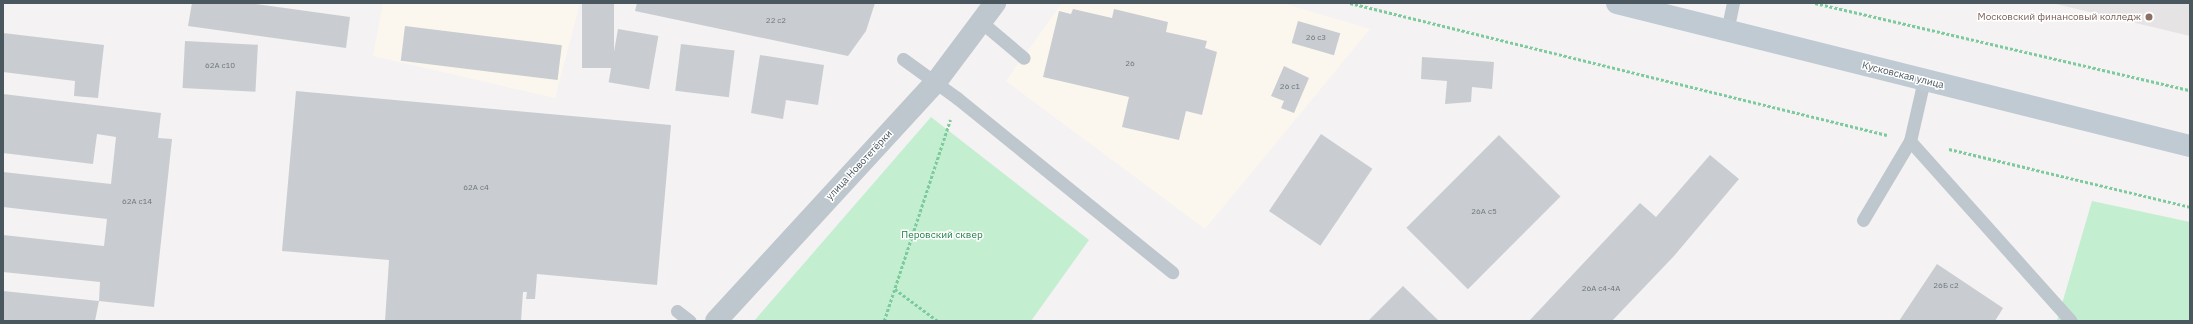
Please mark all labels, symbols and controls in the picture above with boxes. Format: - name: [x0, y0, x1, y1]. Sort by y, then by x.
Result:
- place label: Московский финансовый колледж: [1978, 11, 2141, 23]
- marker: Московский финансовый колледж: [2144, 12, 2154, 22]
- house number: 22 с2: [766, 16, 786, 26]
- house number: 26 с3: [1306, 33, 1326, 43]
- house number: 26: [1125, 59, 1135, 69]
- street label: Кусковская улица: [1861, 59, 1945, 91]
- house number: 62А с10: [205, 61, 235, 71]
- house number: 26 с1: [1280, 82, 1300, 92]
- street label: улица Новотетёрки: [824, 128, 894, 202]
- house number: 62А с4: [463, 183, 489, 193]
- house number: 62А с14: [122, 197, 152, 207]
- house number: 26А с5: [1471, 207, 1497, 217]
- park label: Перовский сквер: [901, 229, 983, 241]
- house number: 26Б с2: [1933, 281, 1959, 291]
- house number: 26А с4-4А: [1582, 284, 1620, 294]

